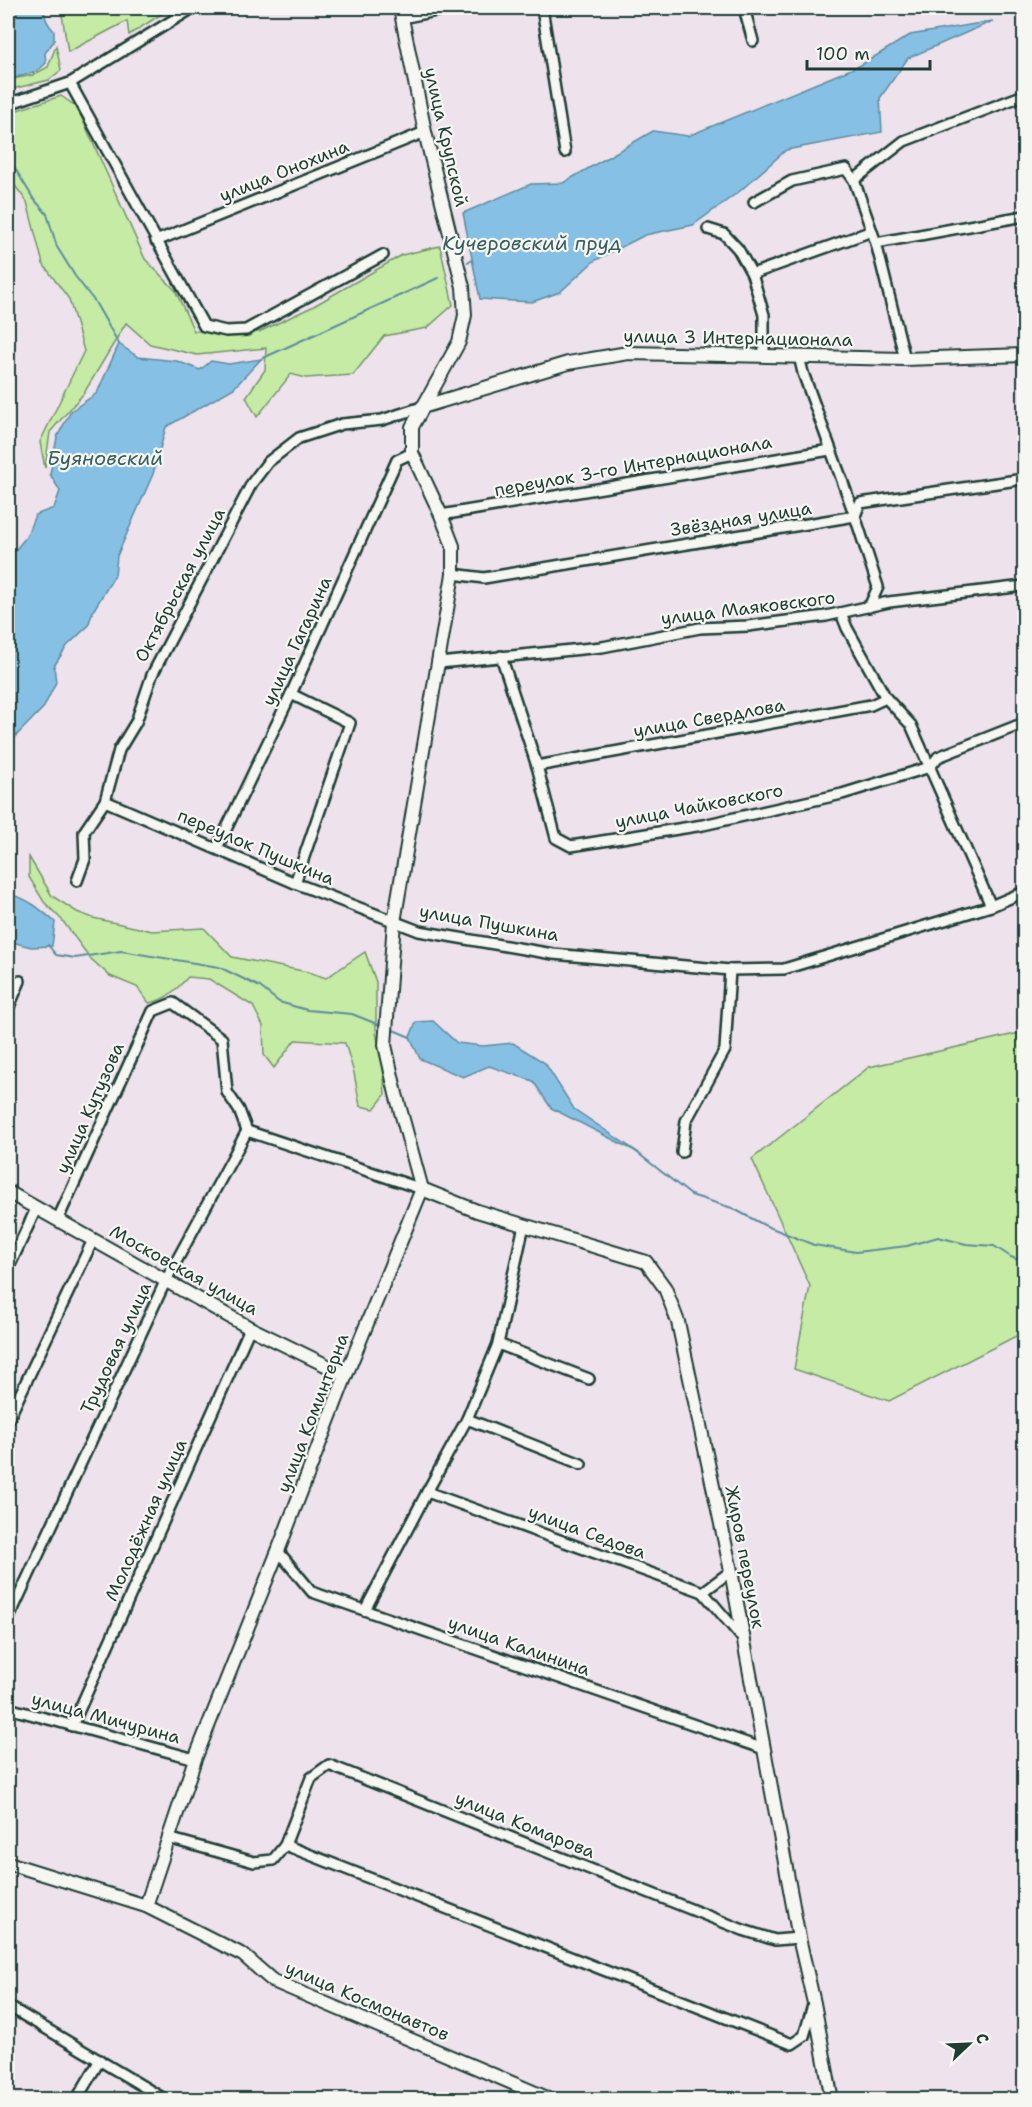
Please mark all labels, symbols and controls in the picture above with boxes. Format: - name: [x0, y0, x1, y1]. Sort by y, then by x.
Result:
- scale bar: [807, 33, 930, 71]
- text: 100 m: [816, 42, 870, 66]
- street label: улица Крупской: [418, 65, 474, 209]
- street label: улица Онохина: [216, 134, 352, 208]
- water label: Кучеровский пруд: [442, 230, 622, 256]
- street label: улица 3 Интернационала: [623, 324, 853, 352]
- street label: переулок 3-го Интернационала: [492, 430, 774, 502]
- water label: Буяновский: [47, 445, 163, 471]
- street label: Звёздная улица: [669, 496, 813, 542]
- street label: Октябрьская улица: [129, 504, 231, 666]
- street label: улица Гагарина: [257, 572, 337, 710]
- street label: улица Маяковского: [659, 585, 837, 631]
- street label: улица Свердлова: [631, 693, 787, 743]
- street label: улица Чайковского: [613, 778, 785, 834]
- street label: переулок Пушкина: [174, 803, 338, 891]
- street label: улица Пушкина: [417, 899, 561, 947]
- street label: улица Кутузова: [50, 1039, 130, 1177]
- street label: Московская улица: [105, 1219, 263, 1321]
- street label: Трудовая улица: [75, 1278, 157, 1418]
- street label: улица Коминтерна: [272, 1330, 354, 1496]
- street label: Молодёжная улица: [99, 1435, 193, 1605]
- street label: Жиров переулок: [719, 1484, 771, 1631]
- street label: улица Седова: [525, 1500, 649, 1564]
- street label: улица Калинина: [445, 1610, 593, 1682]
- street label: улица Мичурина: [29, 1687, 183, 1749]
- street label: улица Комарова: [451, 1786, 599, 1864]
- street label: улица Космонавтов: [281, 1956, 453, 2046]
- north arrow: [939, 2014, 999, 2074]
- text: С: [971, 2030, 994, 2047]

